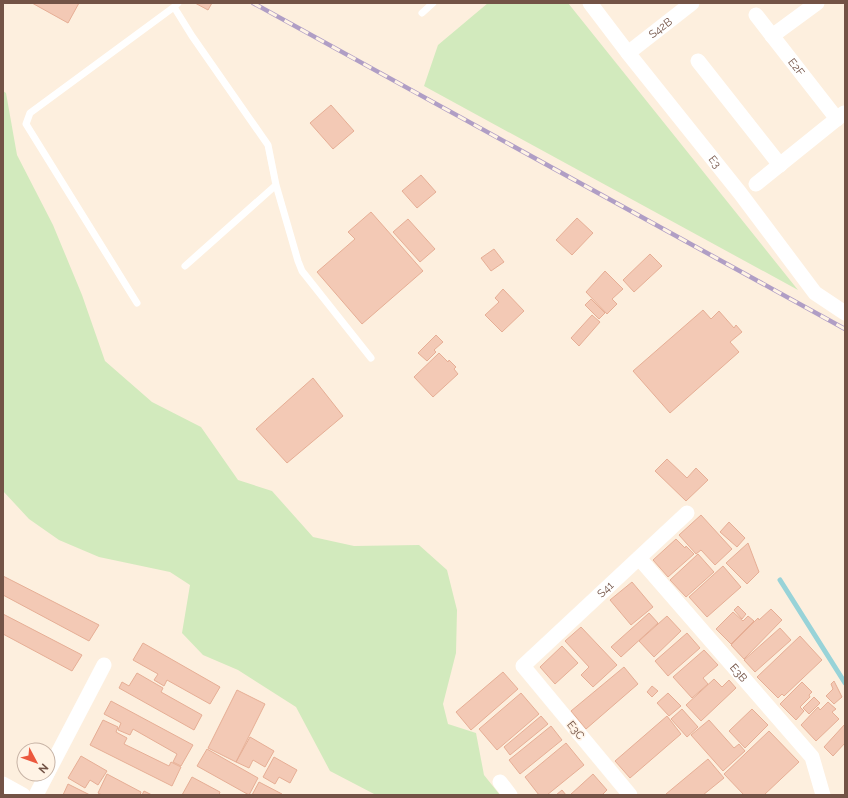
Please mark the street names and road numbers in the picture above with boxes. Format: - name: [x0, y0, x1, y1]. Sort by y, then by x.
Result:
- street label: S42B: [646, 15, 675, 41]
- street label: E2F: [785, 56, 807, 79]
- street label: E3: [706, 153, 724, 171]
- street label: S41: [595, 579, 617, 600]
- street label: E3B: [727, 661, 750, 685]
- street label: E3C: [564, 718, 587, 743]

